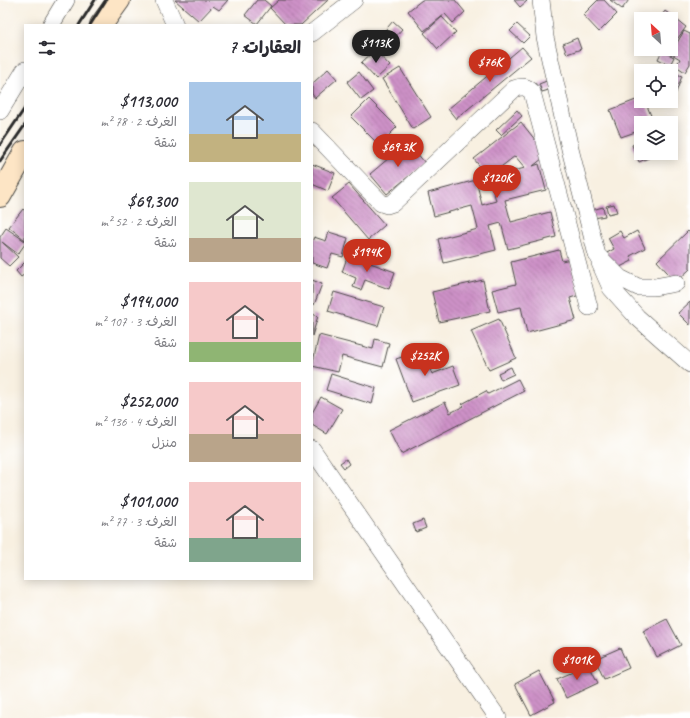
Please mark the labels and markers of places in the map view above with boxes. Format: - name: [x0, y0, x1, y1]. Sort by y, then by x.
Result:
- pin: $113K: [348, 30, 404, 64]
- pin: $76K: [466, 49, 514, 83]
- pin: $69.3K: [365, 134, 431, 168]
- pin: $120K: [469, 165, 525, 199]
- pin: $194K: [339, 239, 395, 273]
- pin: $252K: [397, 343, 453, 377]
- pin: $101K: [549, 647, 605, 681]

